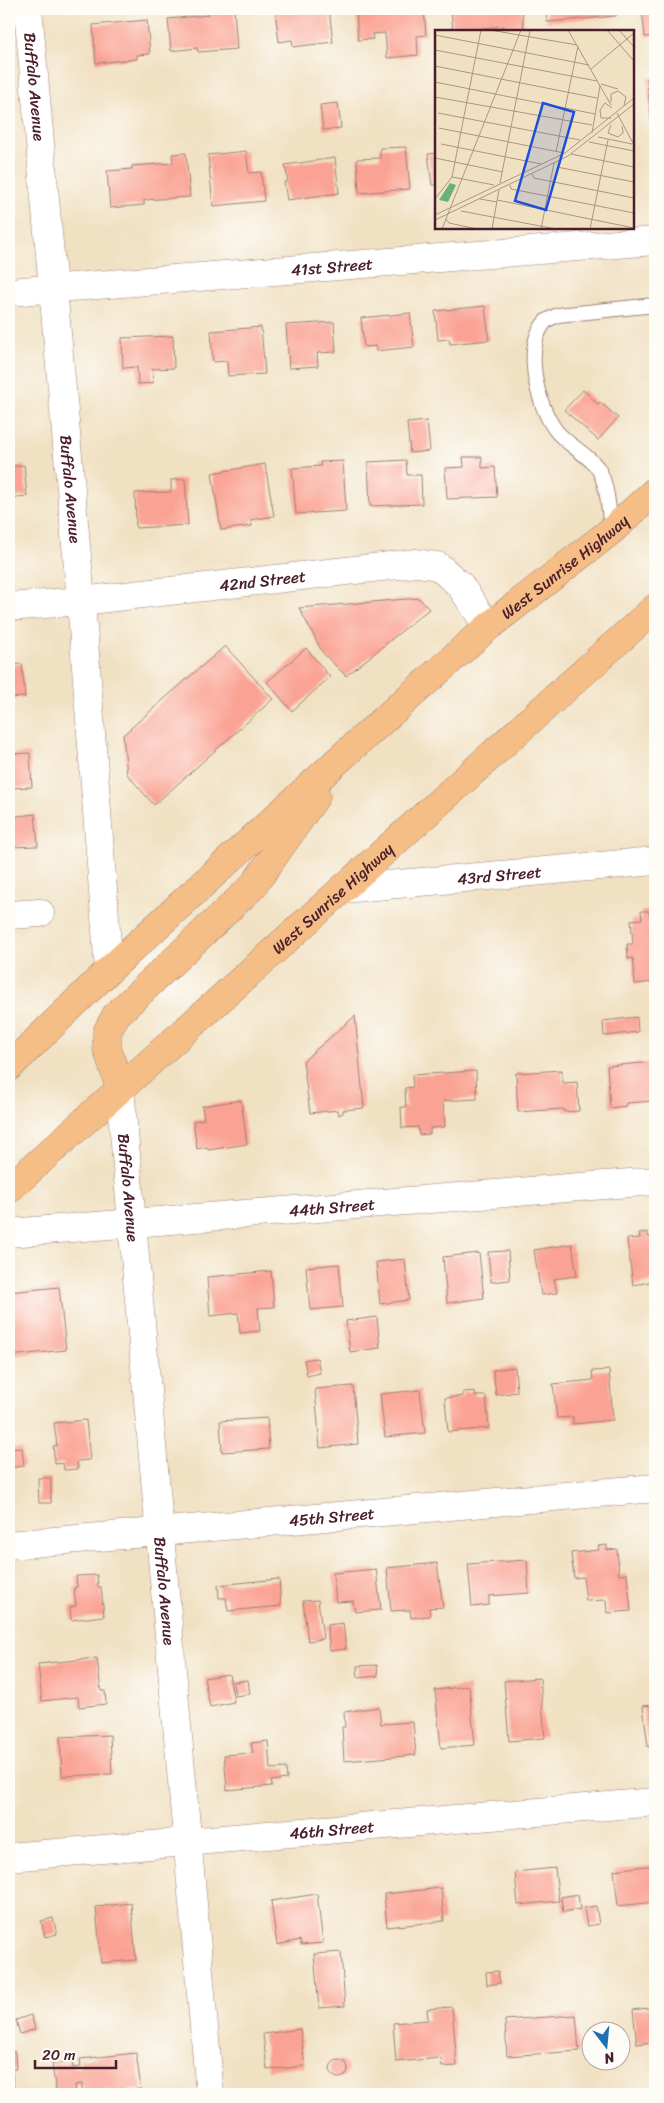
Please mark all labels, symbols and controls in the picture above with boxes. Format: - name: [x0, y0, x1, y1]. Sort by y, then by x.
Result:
- inset map: [435, 30, 634, 229]
- street label: Buffalo Avenue: [15, 31, 54, 142]
- street label: 41st Street: [290, 249, 374, 285]
- street label: Buffalo Avenue: [51, 434, 90, 545]
- street label: West Sunrise Highway: [494, 507, 636, 627]
- street label: 42nd Street: [218, 562, 308, 600]
- street label: West Sunrise Highway: [265, 835, 401, 962]
- street label: 43rd Street: [456, 857, 543, 894]
- street label: Buffalo Avenue: [109, 1132, 148, 1243]
- street label: 44th Street: [288, 1190, 376, 1225]
- street label: 45th Street: [288, 1499, 376, 1535]
- street label: Buffalo Avenue: [145, 1536, 184, 1647]
- street label: 46th Street: [288, 1812, 376, 1848]
- north arrow: [582, 2020, 632, 2070]
- scale bar: [35, 2038, 116, 2070]
- text: 20 m: [42, 2042, 76, 2068]
- text: N: [601, 2044, 619, 2071]

